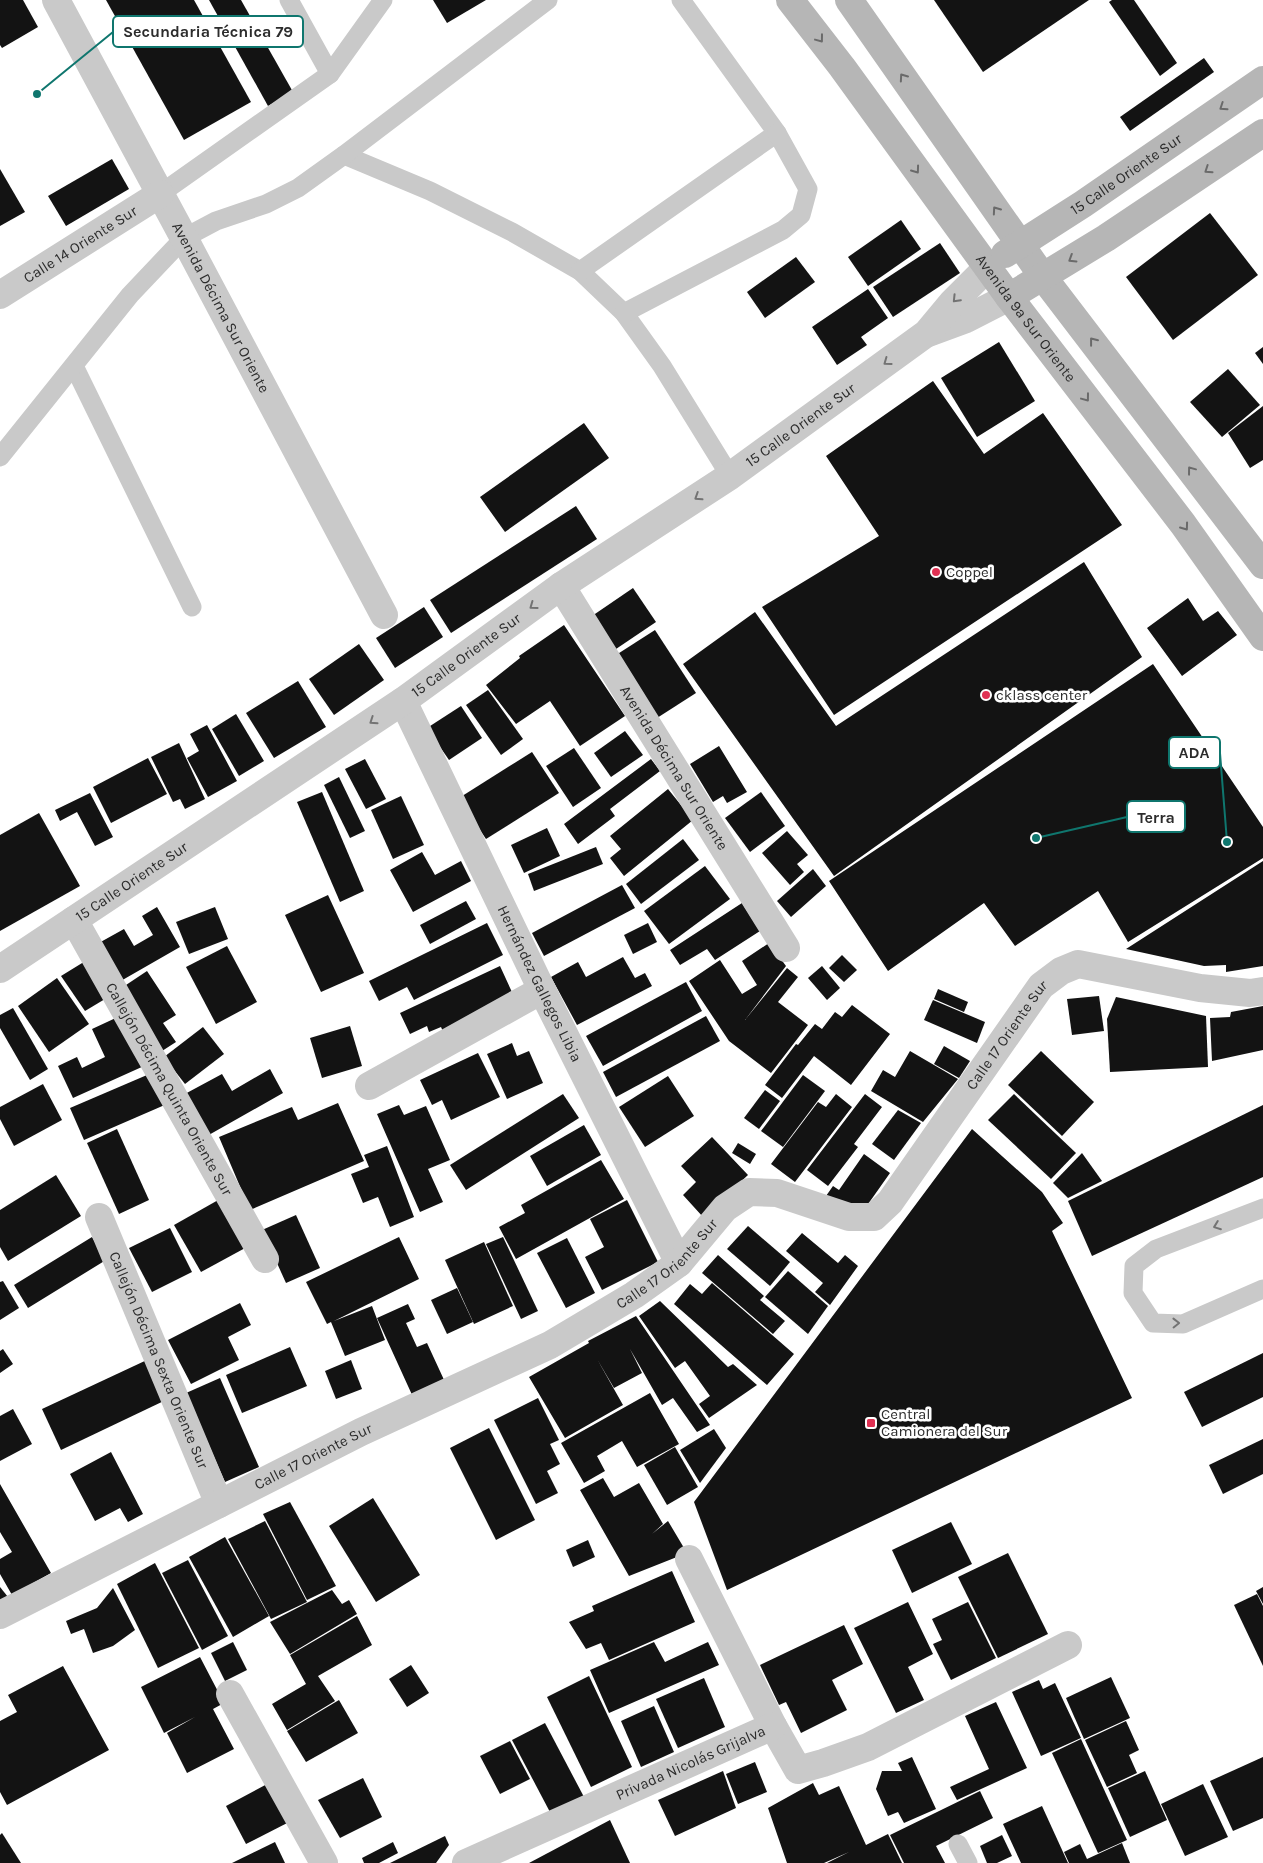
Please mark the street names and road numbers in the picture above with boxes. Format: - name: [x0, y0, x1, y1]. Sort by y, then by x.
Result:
- street label: 15 Calle Oriente Sur: [1067, 129, 1186, 219]
- street label: Calle 14 Oriente Sur: [20, 201, 141, 287]
- street label: Avenida Décima Sur Oriente: [168, 219, 273, 396]
- street label: Avenida 9a Sur Oriente: [972, 251, 1080, 385]
- street label: 15 Calle Oriente Sur: [742, 379, 859, 471]
- street label: 15 Calle Oriente Sur: [408, 609, 525, 701]
- street label: Avenida Décima Sur Oriente: [616, 682, 732, 853]
- street label: 15 Calle Oriente Sur: [72, 837, 192, 925]
- street label: Hernández Gallegos Libia: [494, 902, 586, 1065]
- street label: Calle 17 Oriente Sur: [962, 975, 1051, 1093]
- street label: Callejón Décima Quinta Oriente Sur: [102, 979, 237, 1199]
- street label: Calle 17 Oriente Sur: [613, 1215, 722, 1313]
- street label: Callejón Décima Sexta Oriente Sur: [105, 1249, 212, 1472]
- street label: Calle 17 Oriente Sur: [251, 1419, 375, 1494]
- street label: Privada Nicolás Grijalva: [613, 1722, 768, 1804]

